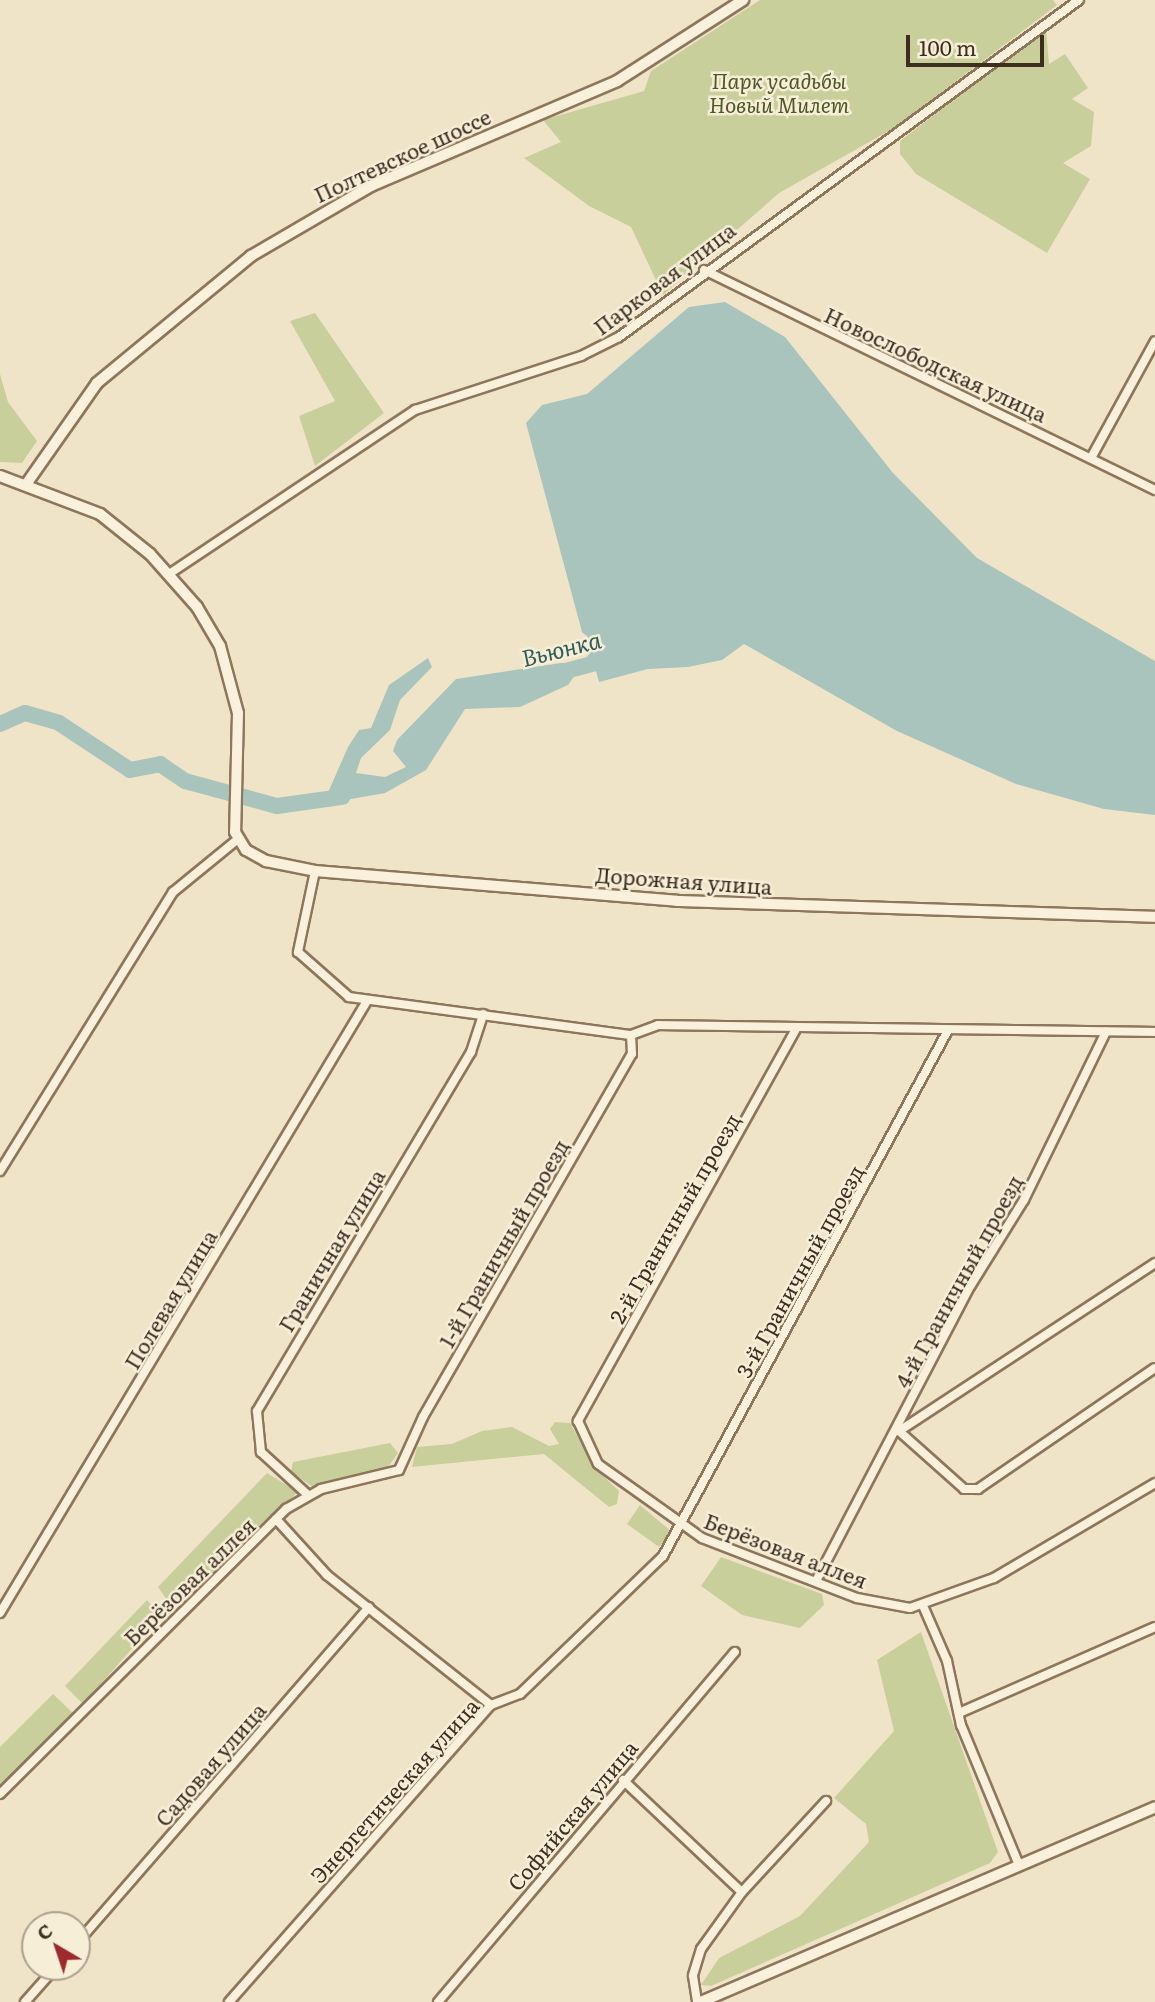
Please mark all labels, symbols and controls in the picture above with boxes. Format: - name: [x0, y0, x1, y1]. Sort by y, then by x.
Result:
- scale bar: [910, 21, 1048, 65]
- text: 100 m: [919, 31, 976, 62]
- park label: Парк усадьбы Новый Милет: [709, 67, 849, 117]
- street label: Полтевское шоссе: [310, 103, 494, 207]
- street label: Парковая улица: [588, 217, 740, 339]
- street label: Новослободская улица: [821, 301, 1051, 427]
- water label: Вьюнка: [518, 625, 604, 671]
- street label: Дорожная улица: [595, 861, 773, 899]
- street label: 2-й Граничный проезд: [604, 1109, 744, 1327]
- street label: 1-й Граничный проезд: [433, 1134, 573, 1352]
- street label: 3-й Граничный проезд: [730, 1160, 868, 1382]
- street label: Граничная улица: [273, 1164, 389, 1336]
- street label: 4-й Граничный проезд: [889, 1170, 1027, 1392]
- street label: Полевая улица: [118, 1225, 222, 1373]
- street label: Берёзовая аллея: [701, 1507, 871, 1593]
- street label: Берёзовая аллея: [118, 1512, 260, 1650]
- street label: Энергетическая улица: [304, 1693, 484, 1887]
- street label: Садовая улица: [150, 1697, 270, 1831]
- street label: Софийская улица: [502, 1735, 642, 1895]
- north arrow: [21, 1911, 91, 1981]
- text: С: [30, 1916, 58, 1946]

